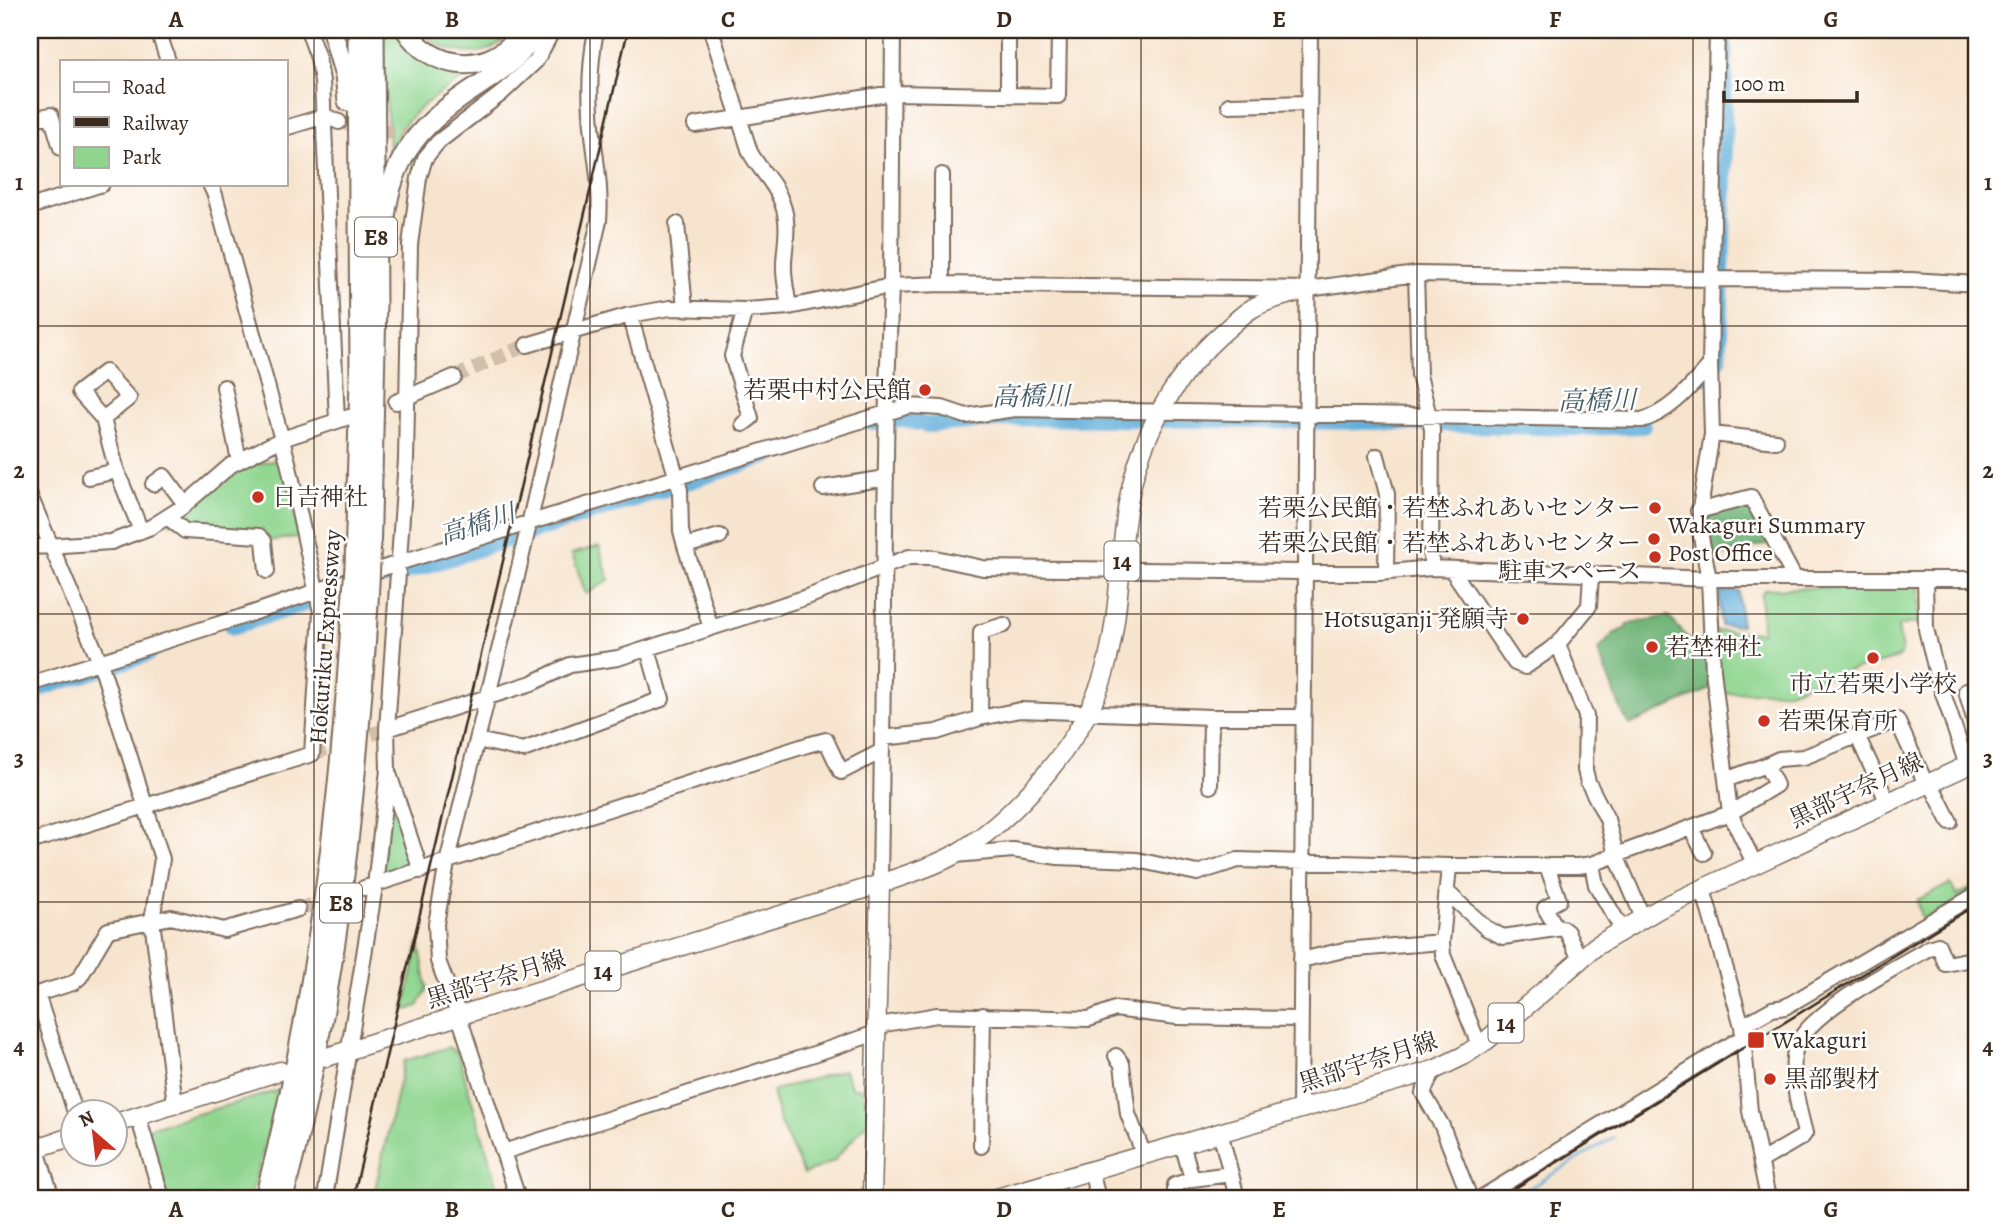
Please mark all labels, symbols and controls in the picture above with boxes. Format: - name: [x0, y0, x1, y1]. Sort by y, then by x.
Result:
- text: A: [168, 4, 184, 35]
- text: B: [445, 4, 459, 35]
- text: C: [721, 4, 735, 35]
- text: D: [996, 4, 1012, 35]
- text: E: [1272, 4, 1286, 35]
- text: F: [1549, 4, 1562, 35]
- text: G: [1823, 4, 1839, 35]
- legend: [60, 60, 287, 186]
- scale bar: [1724, 60, 1856, 104]
- text: 100 m: [1734, 70, 1785, 98]
- text: Road: [122, 73, 166, 101]
- text: Railway: [122, 109, 189, 137]
- text: Park: [122, 143, 162, 171]
- text: 1: [15, 167, 23, 198]
- text: 1: [1984, 167, 1992, 198]
- road number: E8: [355, 218, 397, 256]
- place label: 若栗中村公民館: [743, 374, 911, 406]
- water label: 高橋川: [992, 378, 1073, 415]
- marker: 若栗中村公民館: [917, 382, 933, 398]
- water label: 高橋川: [1558, 382, 1639, 419]
- text: 2: [13, 455, 25, 486]
- text: 2: [1982, 455, 1994, 486]
- place label: 日吉神社: [272, 481, 368, 513]
- marker: 日吉神社: [250, 489, 266, 505]
- place label: 若栗公民館・若埜ふれあいセンター: [1258, 492, 1641, 524]
- water label: 高橋川: [435, 495, 522, 553]
- marker: 若栗公民館・若埜ふれあいセンター: [1647, 500, 1663, 516]
- place label: Wakaguri Summary Post Office: [1667, 509, 1865, 569]
- place label: 若栗公民館・若埜ふれあいセンター 駐車スペース: [1258, 527, 1641, 587]
- street label: Hokuriku Expressway: [302, 528, 348, 746]
- marker: Wakaguri Summary Post Office: [1646, 531, 1662, 547]
- road number: 14: [1104, 541, 1140, 580]
- marker: 若栗公民館・若埜ふれあいセンター 駐車スペース: [1647, 549, 1663, 565]
- place label: Hotsuganji 発願寺: [1323, 603, 1509, 635]
- marker: Hotsuganji 発願寺: [1515, 611, 1531, 627]
- place label: 若埜神社: [1666, 631, 1762, 663]
- marker: 若埜神社: [1644, 639, 1660, 655]
- marker: 市立若栗小学校: [1865, 650, 1881, 666]
- place label: 市立若栗小学校: [1789, 668, 1957, 700]
- place label: 若栗保育所: [1778, 705, 1898, 737]
- marker: 若栗保育所: [1756, 713, 1772, 729]
- text: 3: [14, 743, 24, 774]
- text: 3: [1983, 743, 1993, 774]
- street label: 黒部宇奈月線: [1784, 745, 1928, 835]
- road number: E8: [320, 884, 362, 922]
- street label: 黒部宇奈月線: [422, 943, 570, 1015]
- road number: 14: [586, 952, 620, 990]
- road number: 14: [1488, 1004, 1524, 1042]
- place label: Wakaguri: [1771, 1024, 1867, 1056]
- street label: 黒部宇奈月線: [1295, 1025, 1441, 1099]
- marker: Wakaguri: [1746, 1030, 1766, 1050]
- text: 4: [14, 1031, 25, 1062]
- text: 4: [1983, 1031, 1994, 1062]
- place label: 黒部製材: [1784, 1063, 1880, 1095]
- marker: 黒部製材: [1762, 1071, 1778, 1087]
- north arrow: [60, 1098, 130, 1168]
- text: N: [74, 1104, 99, 1134]
- text: A: [168, 1194, 184, 1225]
- text: B: [445, 1194, 459, 1225]
- text: C: [721, 1194, 735, 1225]
- text: D: [996, 1194, 1012, 1225]
- text: E: [1272, 1194, 1286, 1225]
- text: F: [1549, 1194, 1562, 1225]
- text: G: [1823, 1194, 1839, 1225]

